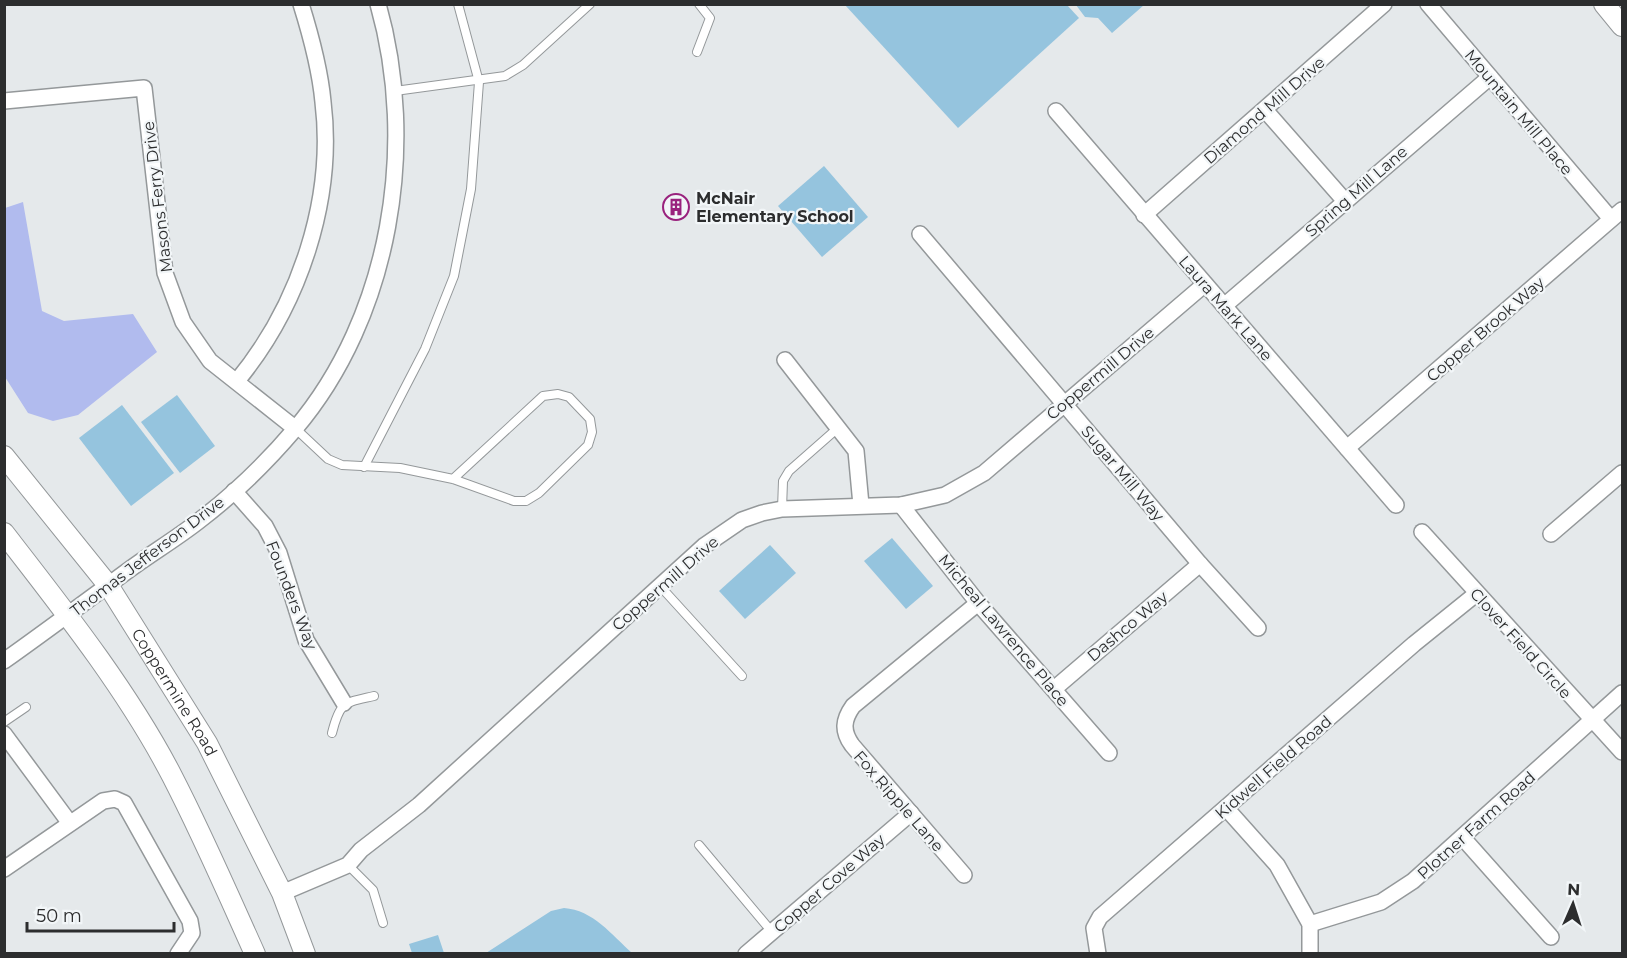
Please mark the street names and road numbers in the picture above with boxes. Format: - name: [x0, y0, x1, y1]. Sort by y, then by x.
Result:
- street label: Mountain Mill Place: [1461, 46, 1577, 179]
- street label: Diamond Mill Drive: [1200, 53, 1329, 168]
- street label: Masons Ferry Drive: [139, 120, 176, 274]
- street label: Spring Mill Lane: [1301, 142, 1411, 241]
- street label: Laura Mark Lane: [1175, 252, 1276, 365]
- street label: Copper Brook Way: [1423, 273, 1548, 386]
- street label: Coppermill Drive: [1043, 323, 1158, 424]
- street label: Sugar Mill Way: [1077, 422, 1168, 525]
- street label: Thomas Jefferson Drive: [67, 492, 228, 620]
- street label: Coppermill Drive: [608, 532, 722, 635]
- street label: Founders Way: [262, 538, 321, 653]
- street label: Micheal Lawrence Place: [934, 550, 1073, 710]
- street label: Clover Field Circle: [1466, 584, 1575, 703]
- street label: Dashco Way: [1083, 587, 1172, 666]
- street label: Coppermine Road: [128, 625, 221, 759]
- street label: Kidwell Field Road: [1211, 712, 1335, 823]
- street label: Fox Ripple Lane: [850, 747, 948, 856]
- street label: Plotner Farm Road: [1414, 767, 1539, 883]
- street label: Copper Cove Way: [770, 830, 889, 937]

